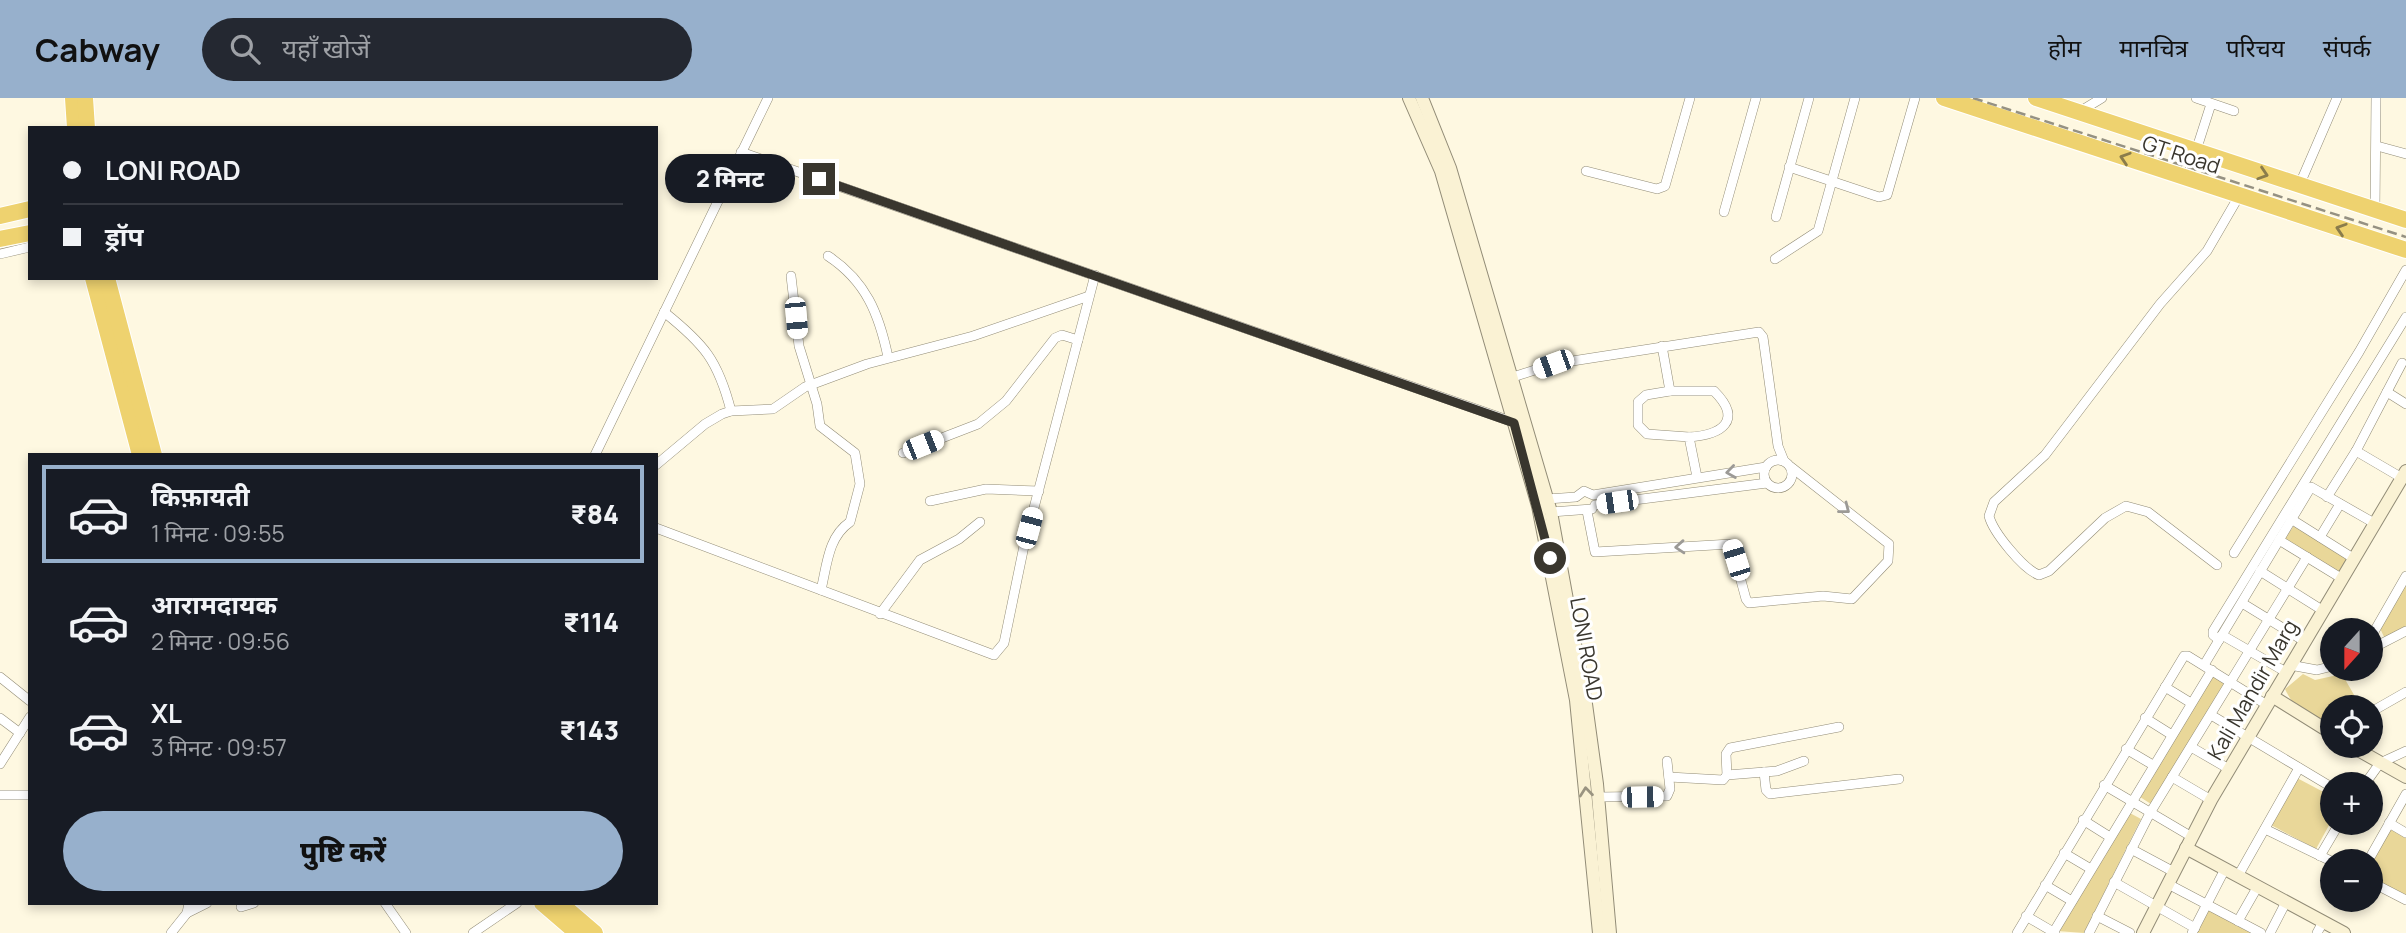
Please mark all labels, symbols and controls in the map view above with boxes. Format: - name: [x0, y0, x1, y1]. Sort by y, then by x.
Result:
- search box: [202, 18, 692, 81]
- text: Cabway: [35, 27, 160, 72]
- icon: search: [226, 30, 264, 68]
- text: यहाँ खोजें: [282, 30, 370, 66]
- text: होम: [2048, 31, 2081, 64]
- text: मानचित्र: [2119, 31, 2188, 64]
- text: परिचय: [2226, 31, 2285, 64]
- text: संपर्क: [2323, 31, 2371, 64]
- street label: GT Road: [2139, 128, 2224, 180]
- text: LONI ROAD: [105, 152, 241, 188]
- one-way arrow: [2119, 152, 2132, 166]
- callout: 2 मिनट: [665, 154, 794, 204]
- text: 2 मिनट: [696, 162, 764, 194]
- route end: [803, 163, 835, 195]
- one-way arrow: [2257, 166, 2269, 180]
- text: ड्रॉप: [105, 218, 143, 254]
- one-way arrow: [2335, 223, 2348, 237]
- car: [784, 296, 809, 340]
- car: [1530, 347, 1577, 381]
- car: [900, 427, 947, 463]
- one-way arrow: [1725, 465, 1737, 480]
- text: किफ़ायती: [151, 478, 250, 514]
- icon: car: [67, 483, 130, 546]
- car: [1595, 489, 1640, 515]
- text: ₹84: [571, 496, 619, 532]
- one-way arrow: [1837, 500, 1849, 513]
- car: [1014, 505, 1045, 551]
- text: 1 मिनट · 09:55: [151, 517, 285, 549]
- car: [1720, 537, 1753, 583]
- one-way arrow: [1674, 539, 1685, 554]
- route start: [1534, 542, 1566, 574]
- text: आरामदायक: [151, 586, 277, 622]
- icon: car: [67, 591, 130, 654]
- street label: LONI ROAD: [1564, 595, 1610, 703]
- text: ₹114: [563, 604, 619, 640]
- street label: Kali Mandir Marg: [2201, 614, 2304, 765]
- north arrow: [2320, 618, 2384, 681]
- map controls: [2320, 618, 2383, 912]
- text: 2 मिनट · 09:56: [151, 625, 290, 657]
- text: XL: [151, 695, 182, 731]
- button: locate: [2320, 695, 2383, 758]
- icon: car: [67, 699, 130, 762]
- text: ₹143: [560, 712, 619, 748]
- text: 3 मिनट · 09:57: [151, 731, 287, 763]
- button: +: [2320, 772, 2383, 835]
- one-way arrow: [1579, 786, 1594, 798]
- car: [1621, 786, 1664, 808]
- button: पुष्टि करें: [63, 811, 623, 891]
- button: −: [2320, 849, 2383, 912]

